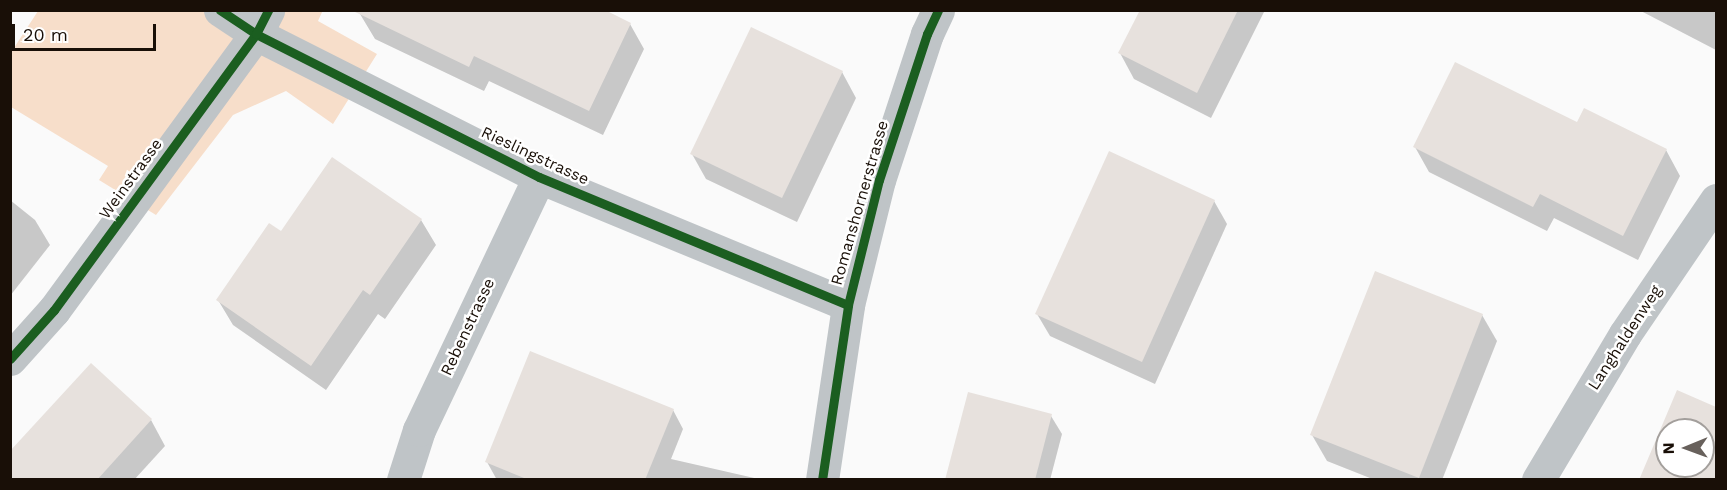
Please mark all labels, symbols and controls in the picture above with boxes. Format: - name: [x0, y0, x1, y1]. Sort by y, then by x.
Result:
- scale bar: [15, 12, 159, 50]
- text: 20 m: [23, 24, 68, 45]
- street label: Romanshornerstrasse: [827, 118, 893, 288]
- street label: Rieslingstrasse: [478, 123, 592, 189]
- street label: Weinstrasse: [95, 135, 167, 223]
- street label: Rebenstrasse: [437, 275, 499, 379]
- street label: Langhaldenweg: [1584, 282, 1666, 394]
- north arrow: [1655, 418, 1715, 478]
- text: N: [1659, 442, 1678, 454]

